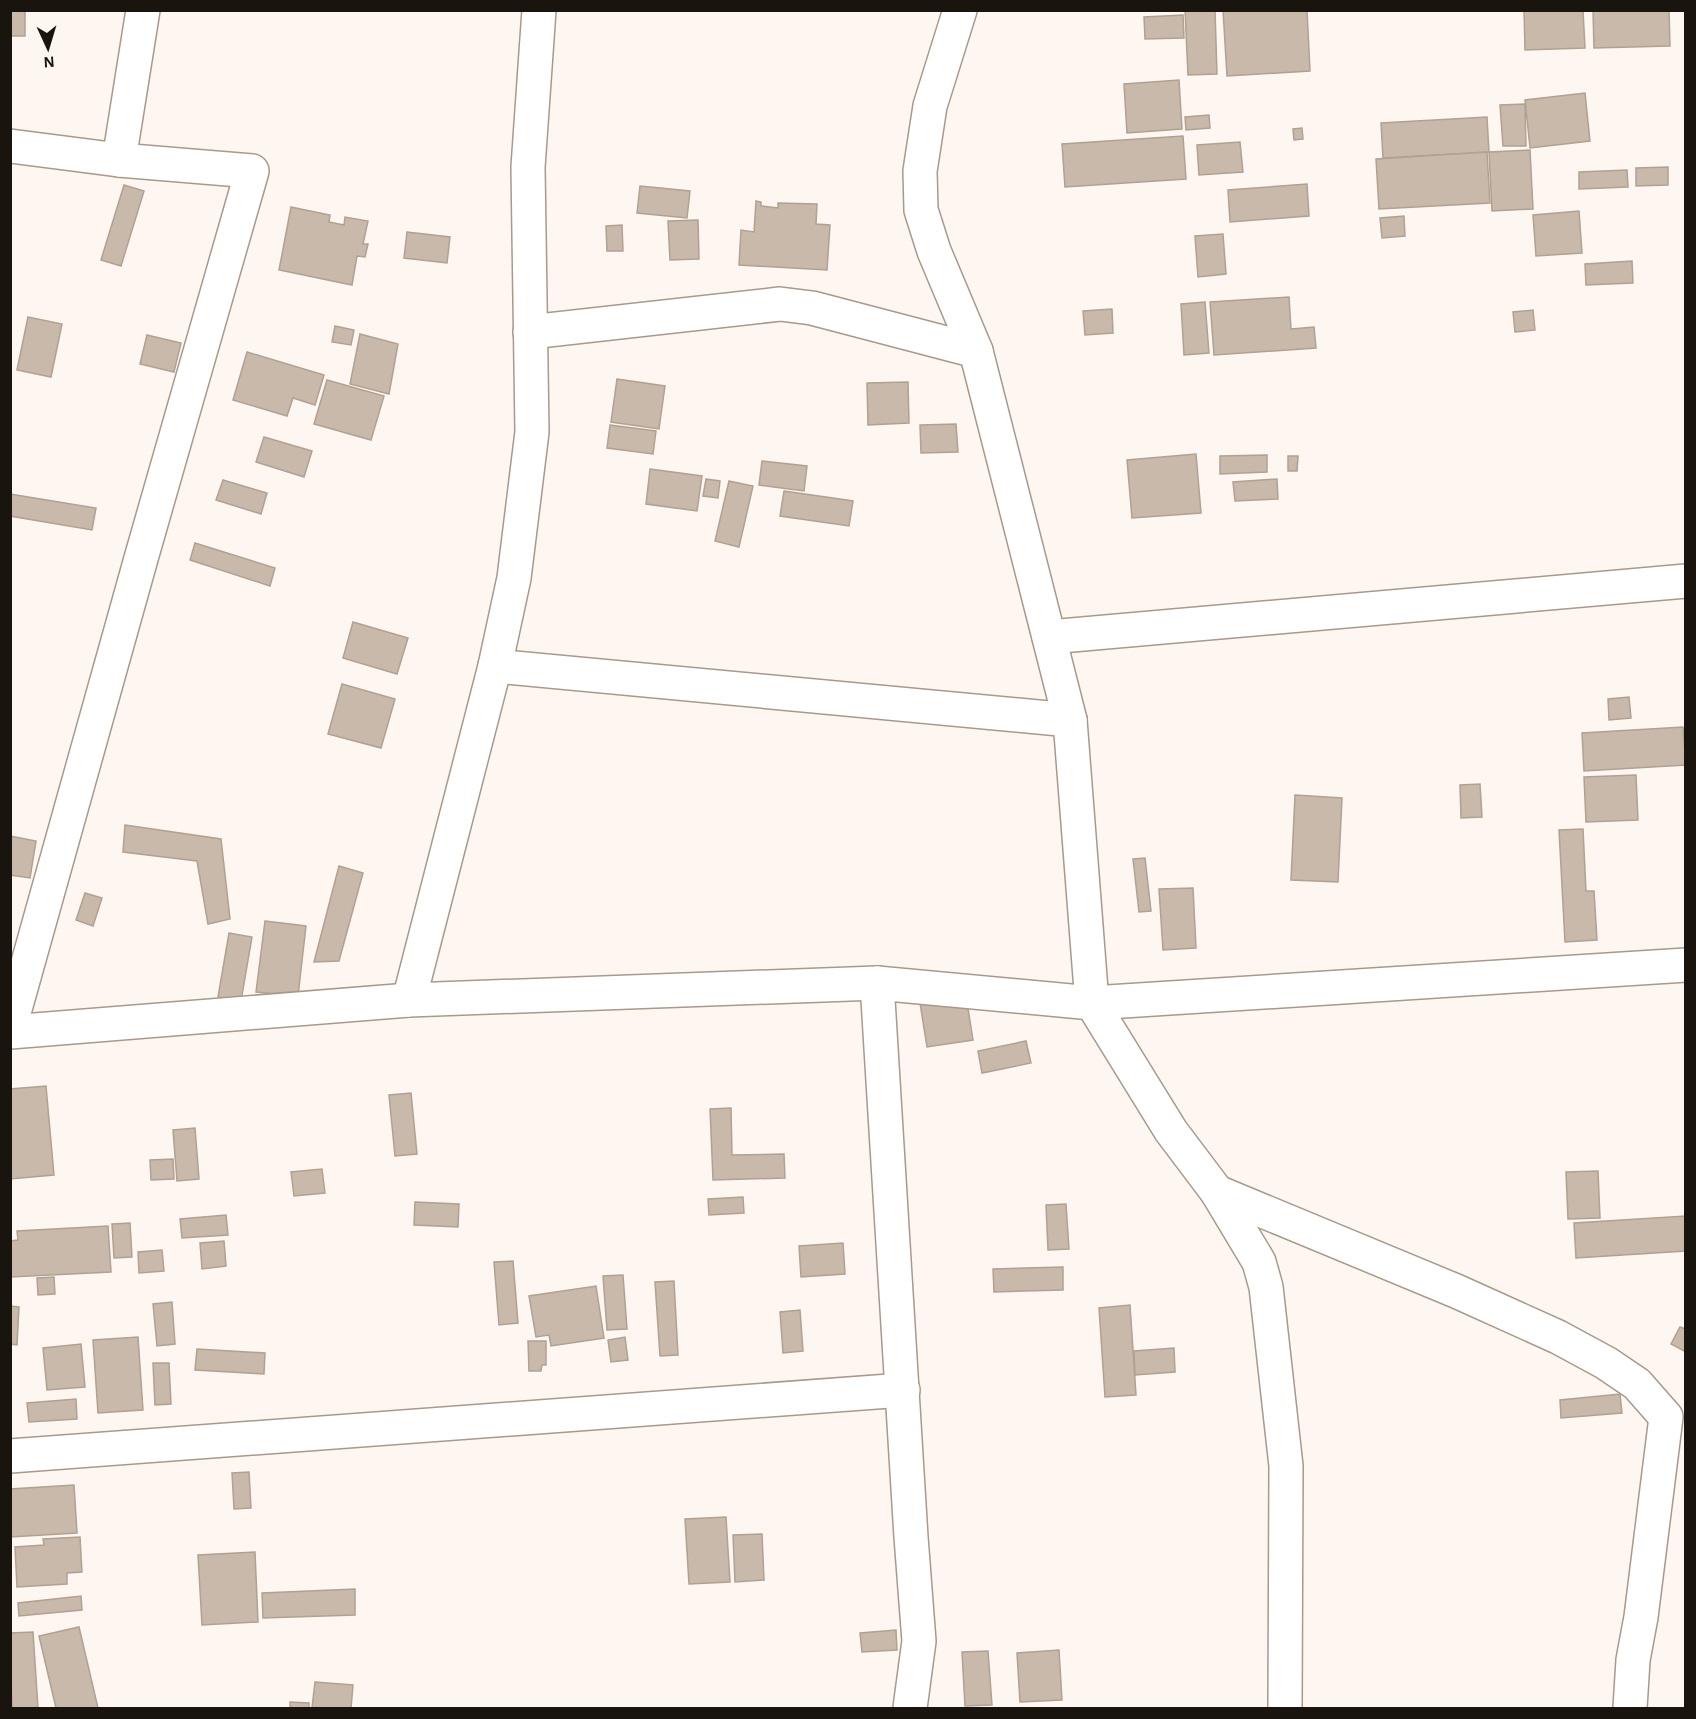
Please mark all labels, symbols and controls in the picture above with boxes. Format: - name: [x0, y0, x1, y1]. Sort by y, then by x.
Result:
- north arrow: [18, 18, 78, 78]
- text: N: [43, 54, 55, 70]

